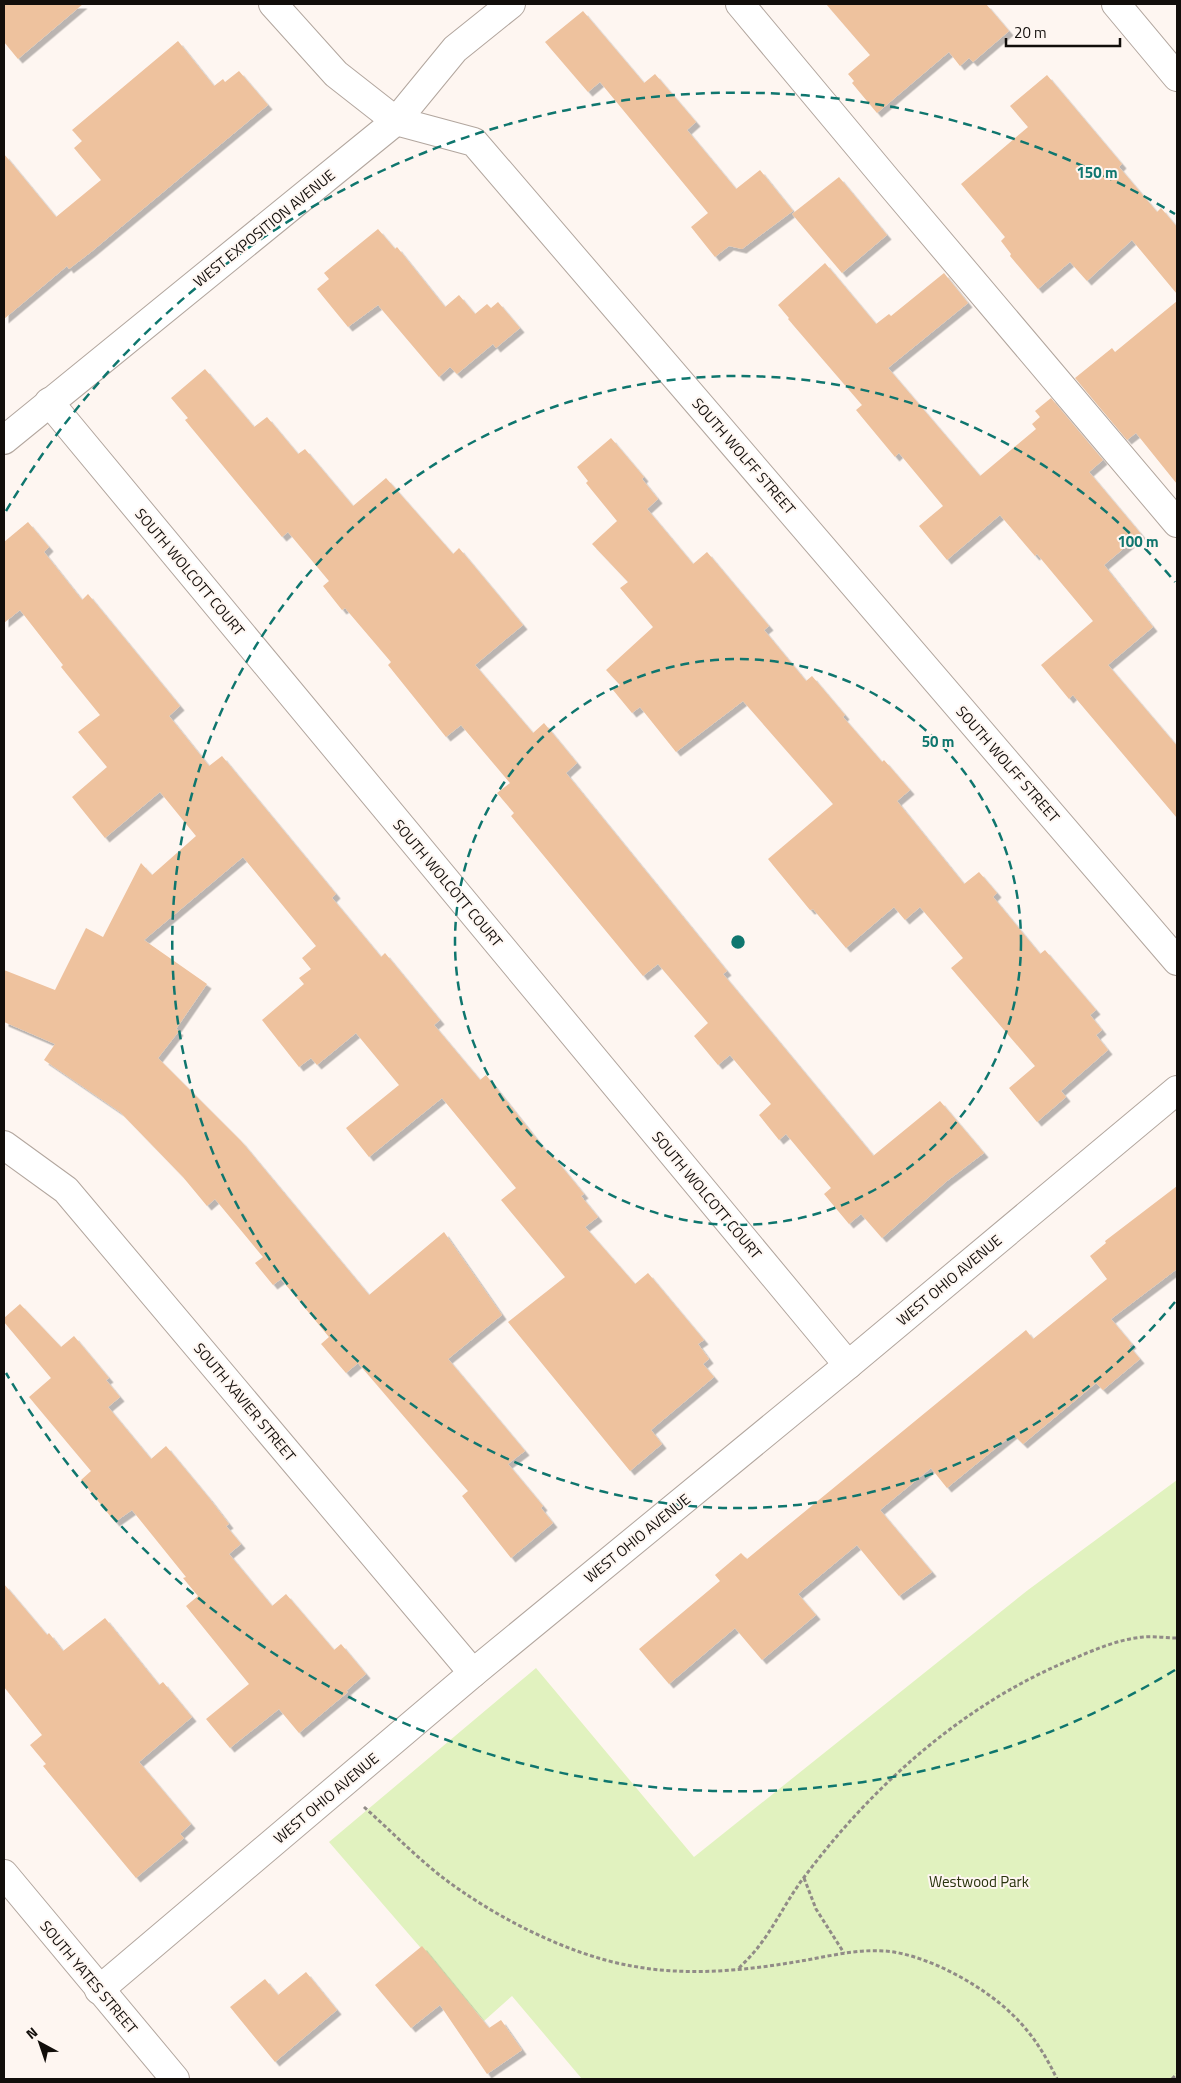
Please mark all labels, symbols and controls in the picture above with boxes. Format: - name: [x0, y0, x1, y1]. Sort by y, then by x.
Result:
- scale bar: [1006, 15, 1120, 47]
- text: 20 m: [1014, 21, 1047, 44]
- text: 150 m: [1076, 161, 1118, 184]
- street label: WEST EXPOSITION AVENUE: [188, 163, 340, 293]
- street label: SOUTH WOLFF STREET: [687, 393, 801, 520]
- street label: SOUTH WOLCOTT COURT: [130, 503, 250, 641]
- text: 100 m: [1117, 530, 1159, 553]
- street label: SOUTH WOLFF STREET: [951, 701, 1065, 828]
- text: 50 m: [922, 730, 954, 753]
- street label: SOUTH WOLCOTT COURT: [388, 814, 508, 952]
- centre of rings: [729, 933, 747, 951]
- street label: SOUTH WOLCOTT COURT: [647, 1126, 767, 1264]
- street label: WEST OHIO AVENUE: [891, 1229, 1007, 1331]
- street label: SOUTH XAVIER STREET: [188, 1338, 302, 1466]
- street label: WEST OHIO AVENUE: [579, 1488, 695, 1588]
- street label: WEST OHIO AVENUE: [268, 1747, 384, 1849]
- park label: Westwood Park: [929, 1870, 1029, 1893]
- street label: SOUTH YATES STREET: [35, 1915, 143, 2039]
- north arrow: [15, 2018, 65, 2068]
- text: N: [21, 2021, 42, 2044]

